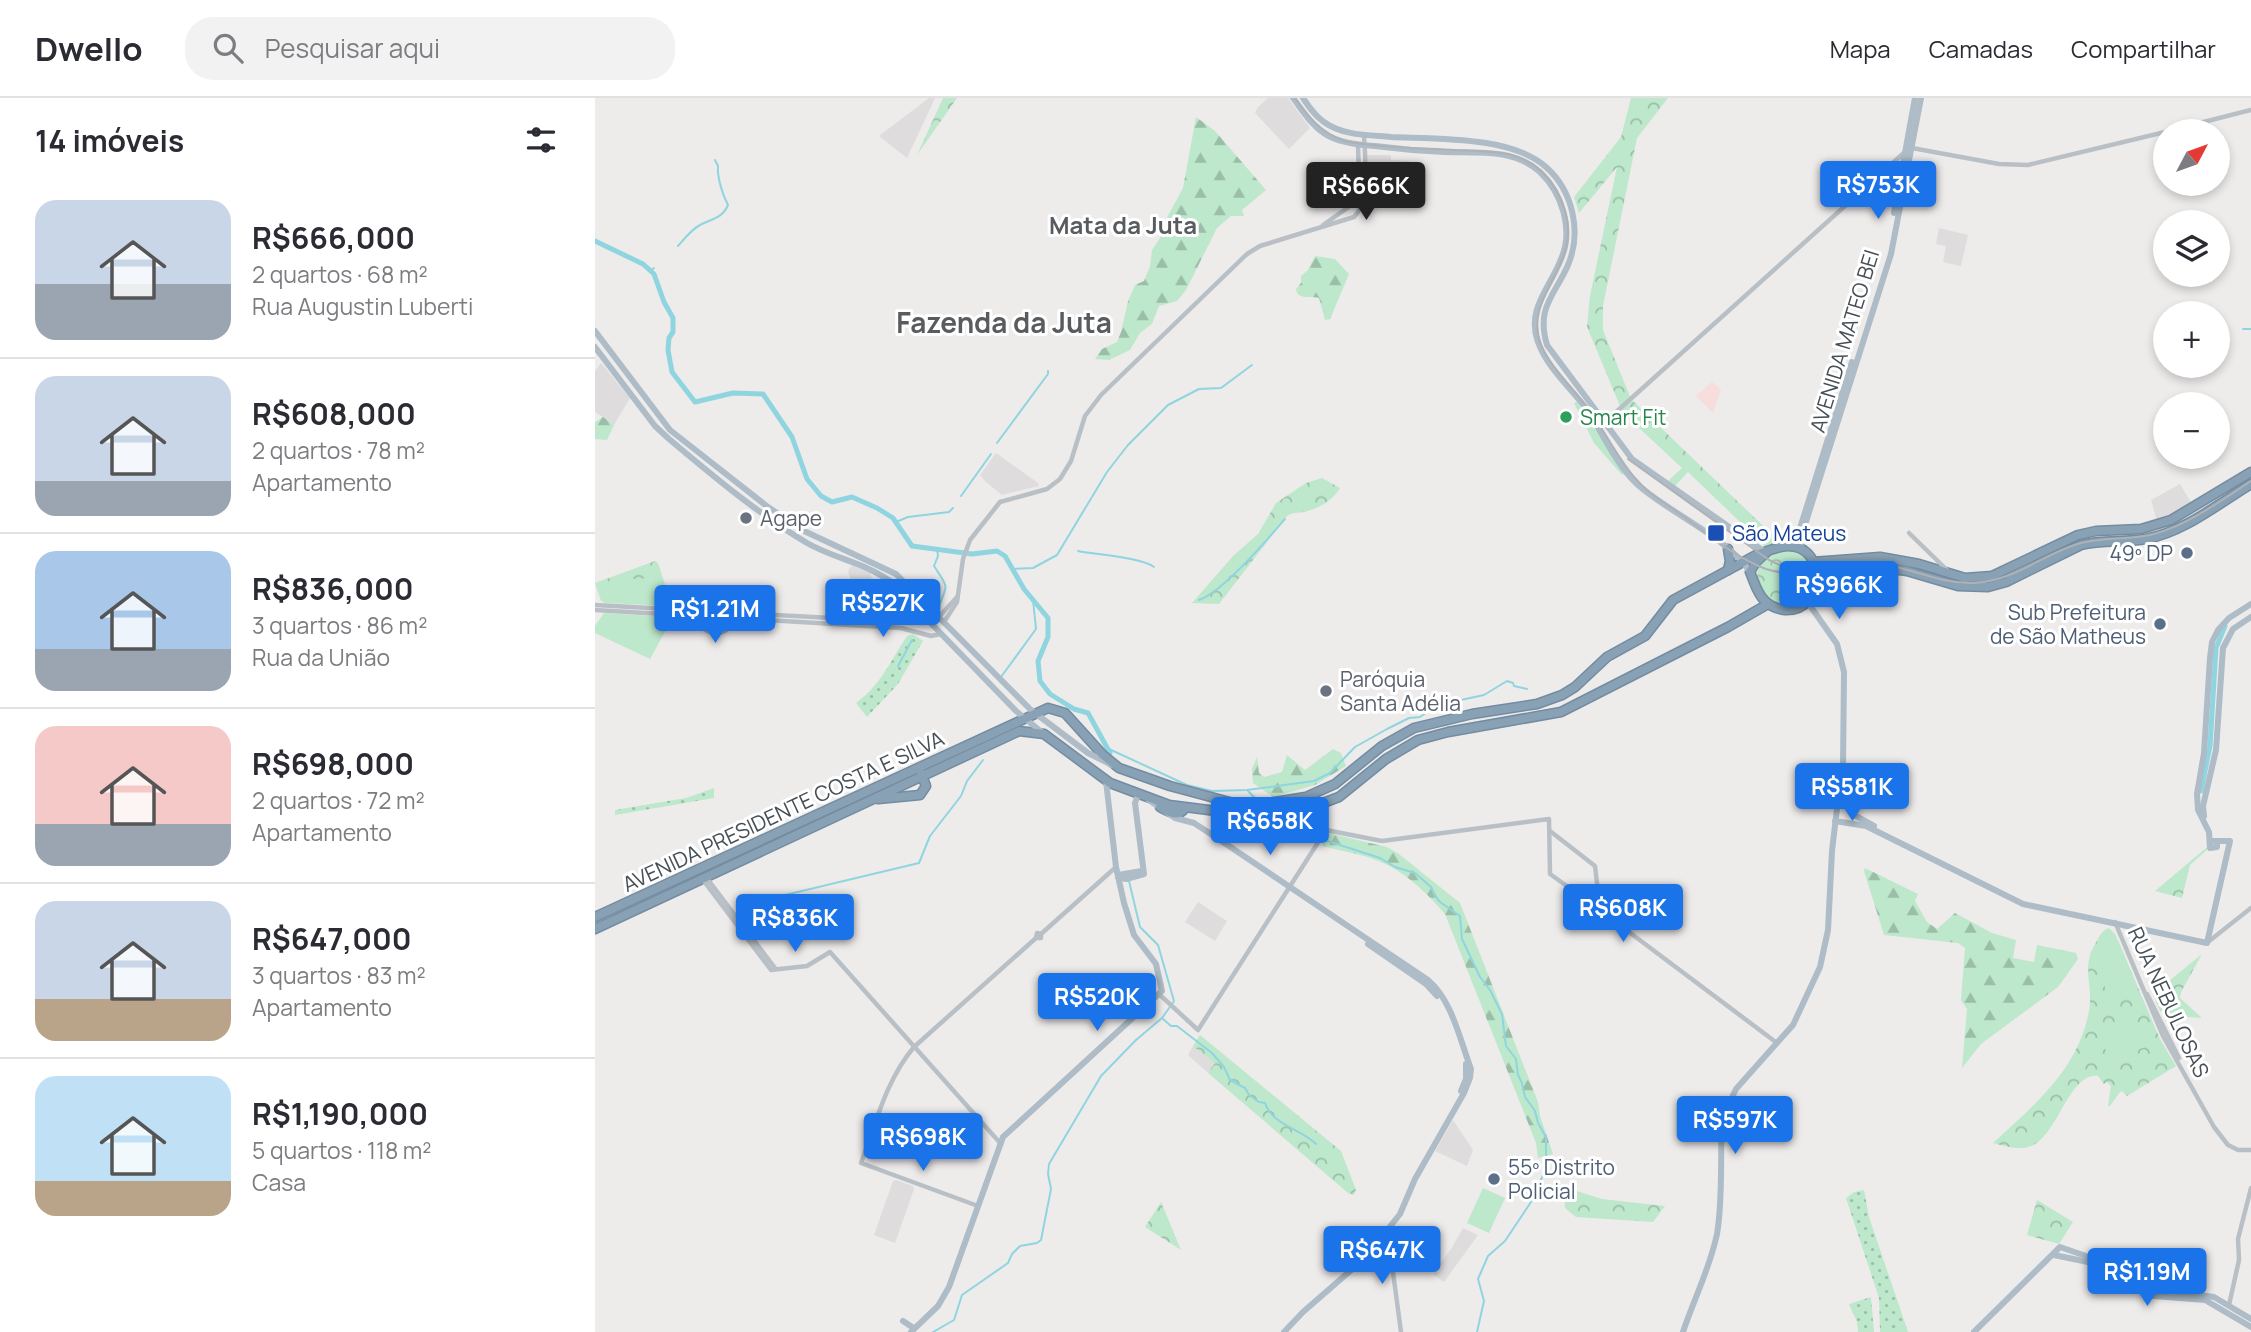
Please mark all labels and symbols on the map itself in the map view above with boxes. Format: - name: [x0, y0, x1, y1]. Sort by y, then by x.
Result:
- north arrow: [2153, 119, 2229, 196]
- pin: R$666K: [1309, 162, 1423, 222]
- pin: R$753K: [1821, 162, 1935, 221]
- district label: Mata da Juta: [1049, 208, 1197, 241]
- street label: AVENIDA MATEO BEI: [1803, 246, 1885, 436]
- district label: Fazenda da Juta: [896, 303, 1112, 341]
- place label: Smart Fit: [1580, 403, 1667, 431]
- marker: Smart Fit: [1558, 409, 1574, 425]
- place label: Agape: [760, 504, 822, 532]
- marker: Agape: [738, 510, 754, 526]
- place label: São Mateus: [1732, 519, 1846, 547]
- marker: São Mateus: [1706, 523, 1726, 543]
- place label: 49º DP: [2110, 539, 2173, 567]
- marker: 49º DP: [2179, 545, 2195, 561]
- pin: R$966K: [1782, 561, 1896, 621]
- pin: R$527K: [826, 580, 940, 639]
- pin: R$1.21M: [650, 586, 780, 645]
- place label: Sub Prefeitura de São Matheus: [1990, 598, 2146, 650]
- marker: Sub Prefeitura de São Matheus: [2152, 616, 2168, 632]
- place label: Paróquia Santa Adélia: [1340, 665, 1461, 717]
- marker: Paróquia Santa Adélia: [1318, 683, 1334, 699]
- street label: AVENIDA PRESIDENTE COSTA E SILVA: [618, 724, 948, 898]
- pin: R$581K: [1795, 764, 1909, 823]
- pin: R$658K: [1213, 798, 1327, 857]
- pin: R$608K: [1566, 884, 1680, 944]
- pin: R$836K: [738, 894, 852, 954]
- street label: RUA NEBULOSAS: [2122, 922, 2216, 1082]
- pin: R$520K: [1040, 974, 1154, 1033]
- pin: R$597K: [1678, 1096, 1792, 1156]
- pin: R$698K: [866, 1114, 980, 1173]
- place label: 55º Distrito Policial: [1508, 1153, 1615, 1205]
- marker: 55º Distrito Policial: [1486, 1171, 1502, 1187]
- pin: R$647K: [1325, 1226, 1439, 1286]
- pin: R$1.19M: [2082, 1248, 2212, 1308]

